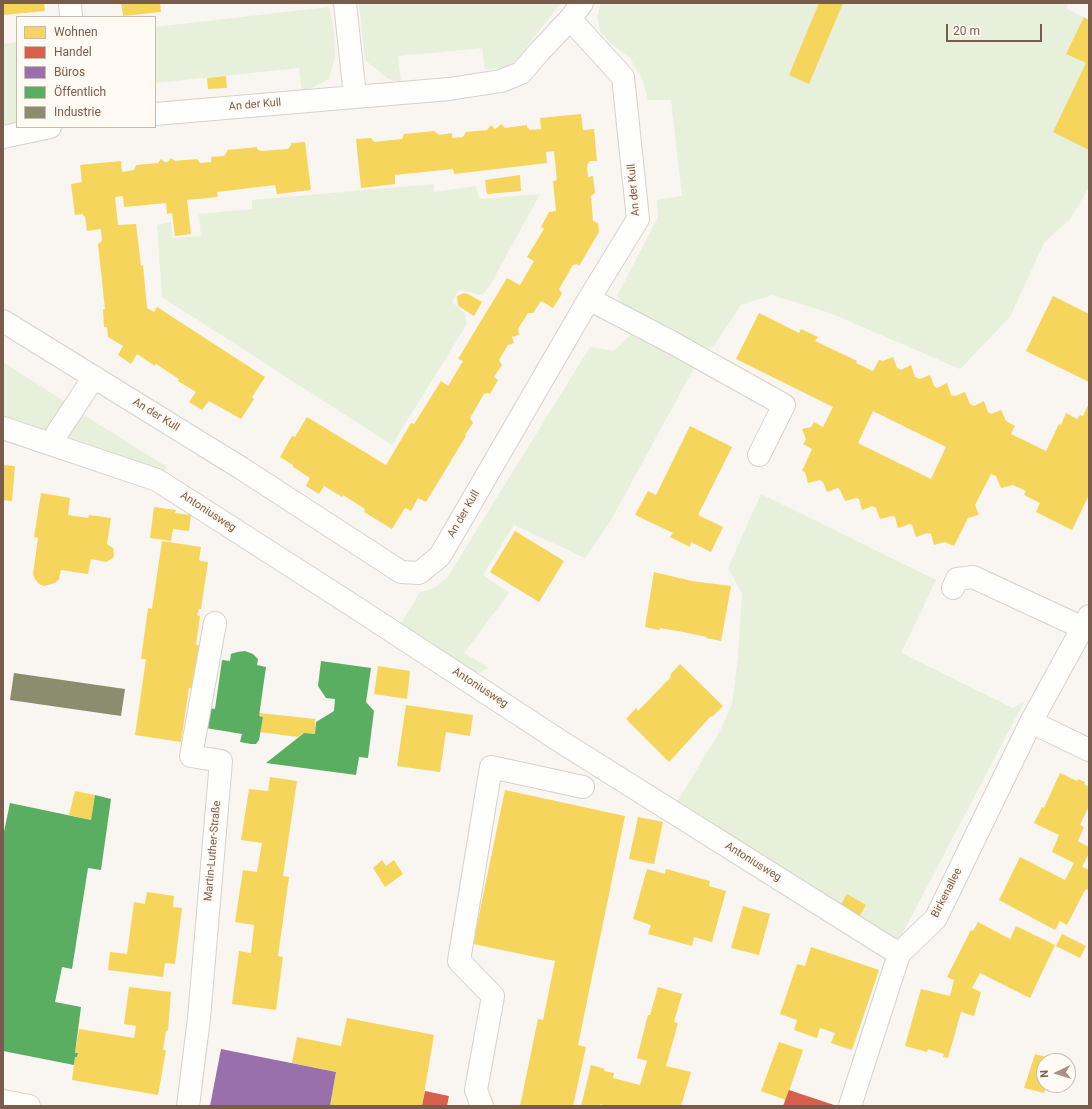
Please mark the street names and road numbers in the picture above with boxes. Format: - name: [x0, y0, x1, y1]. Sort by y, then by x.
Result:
- street label: An der Kull: [228, 96, 282, 114]
- street label: An der Kull: [625, 163, 643, 217]
- street label: An der Kull: [130, 395, 182, 435]
- street label: An der Kull: [445, 488, 483, 540]
- street label: Antoniusweg: [178, 489, 238, 535]
- street label: Antoniusweg: [450, 665, 510, 711]
- street label: Martin-Luther-Straße: [202, 800, 224, 902]
- street label: Antoniusweg: [722, 840, 784, 884]
- street label: Birkenallee: [929, 866, 965, 920]

